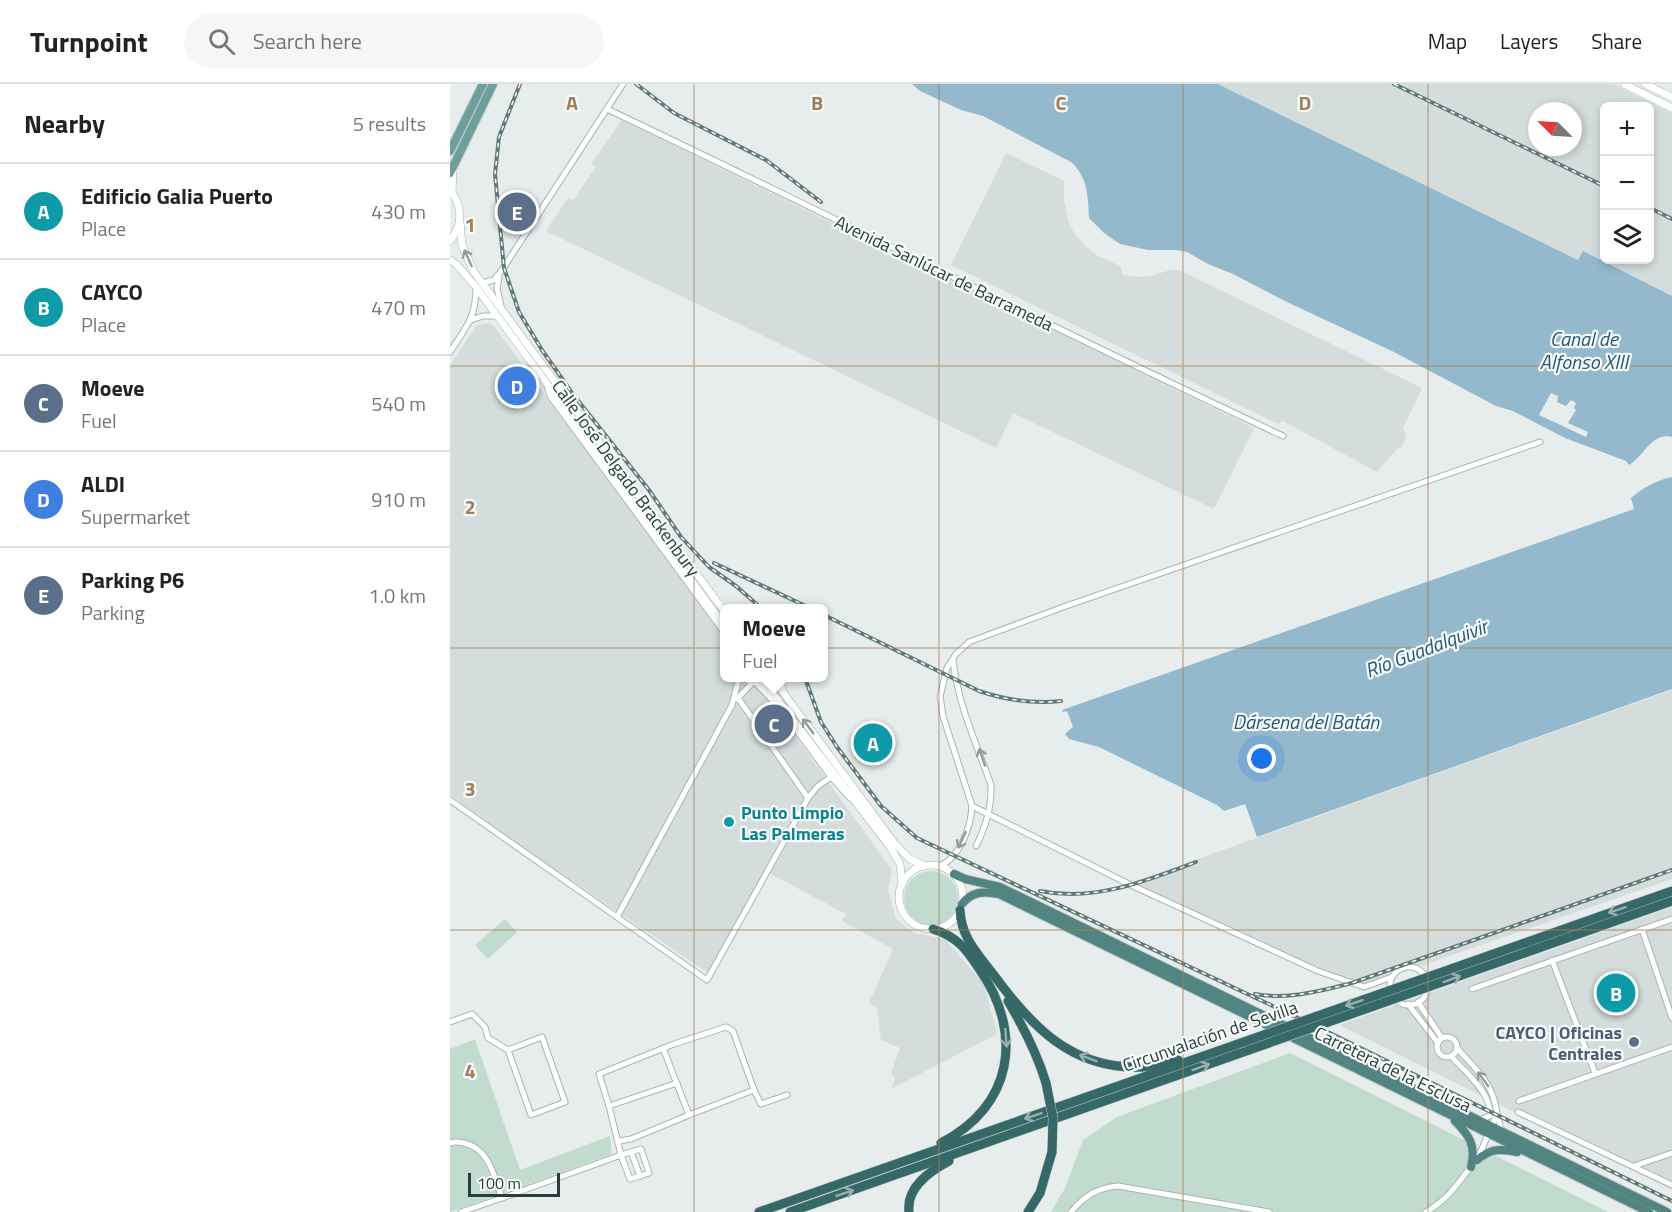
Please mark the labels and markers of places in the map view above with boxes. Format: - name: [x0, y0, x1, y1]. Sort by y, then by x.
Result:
- pin: E: [498, 190, 536, 234]
- pin: D: [498, 364, 536, 408]
- pin: C: [754, 702, 794, 746]
- pin: A: [854, 720, 892, 766]
- place label: Punto Limpio Las Palmeras: [741, 799, 844, 847]
- marker: Punto Limpio Las Palmeras: [722, 815, 736, 829]
- pin: B: [1596, 970, 1636, 1016]
- place label: CAYCO | Oficinas Centrales: [1495, 1019, 1622, 1067]
- marker: CAYCO | Oficinas Centrales: [1627, 1035, 1641, 1049]

